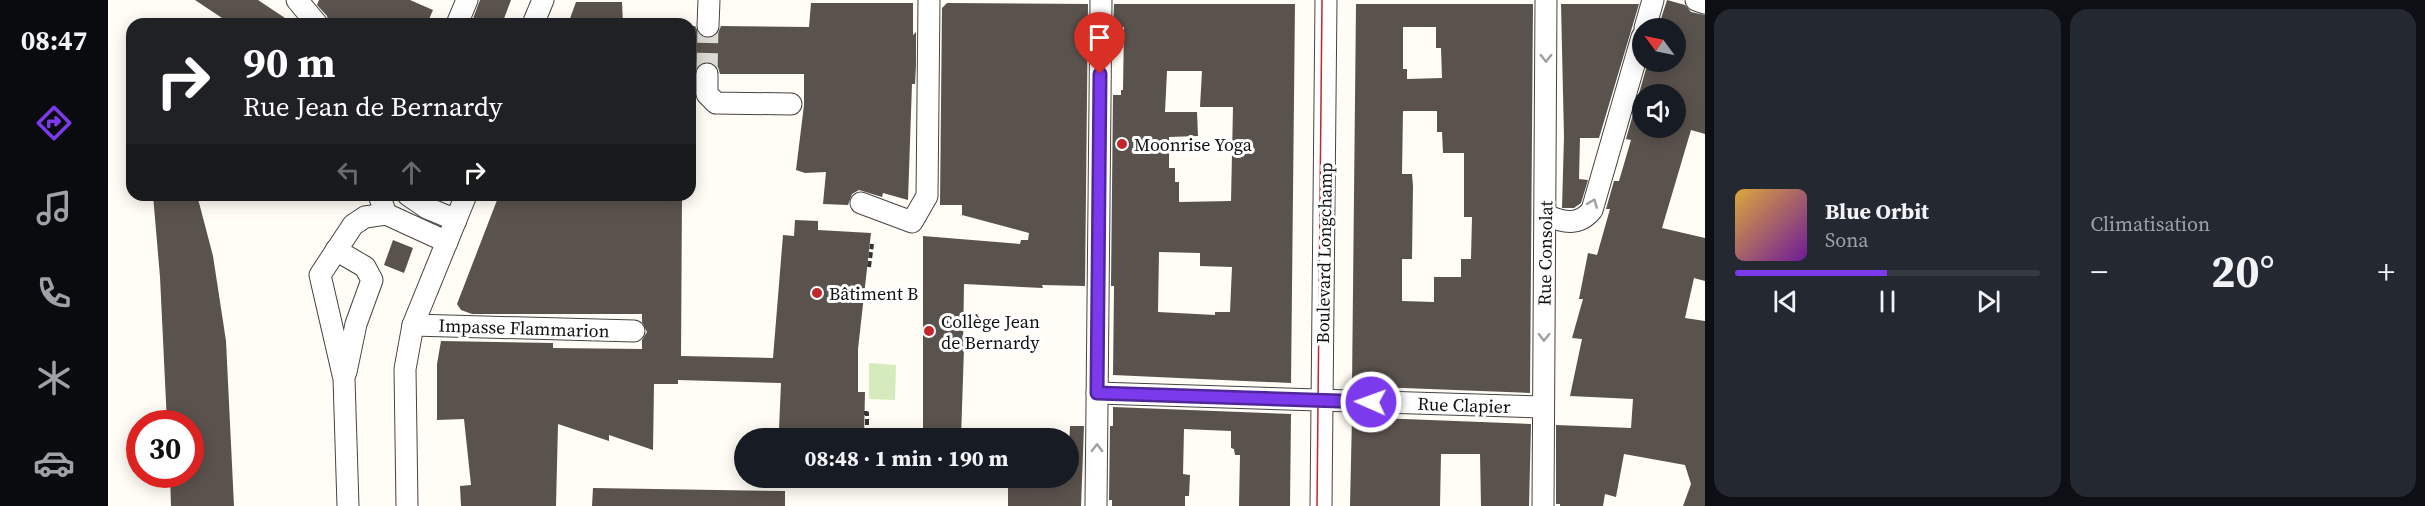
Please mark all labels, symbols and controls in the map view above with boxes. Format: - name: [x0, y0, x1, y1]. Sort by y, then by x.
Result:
- pin: [1074, 12, 1125, 74]
- north arrow: [1632, 18, 1686, 72]
- map controls: [1632, 18, 1686, 138]
- icon: arrive: [1083, 21, 1116, 54]
- text: 08:47: [21, 22, 87, 59]
- text: 90 m: [243, 33, 336, 91]
- icon: right: [144, 42, 222, 120]
- one-way arrow: [1540, 54, 1552, 63]
- button: sound: [1632, 84, 1686, 138]
- text: Rue Jean de Bernardy: [243, 88, 503, 125]
- icon: directions: [33, 102, 75, 144]
- place label: Moonrise Yoga: [1134, 132, 1253, 157]
- marker: Moonrise Yoga: [1115, 137, 1129, 151]
- icon: left: [332, 156, 365, 189]
- icon: ahead: [395, 156, 428, 189]
- icon: right: [458, 156, 491, 189]
- street label: Boulevard Longchamp: [1310, 162, 1338, 344]
- icon: music: [33, 187, 75, 229]
- text: Blue Orbit: [1825, 196, 1929, 226]
- one-way arrow: [1586, 198, 1599, 209]
- street label: Rue Consolat: [1532, 200, 1558, 306]
- text: Climatisation: [2091, 210, 2210, 238]
- text: Sona: [1825, 226, 1869, 254]
- text: 20°: [2211, 240, 2275, 302]
- text: −: [2091, 249, 2108, 294]
- text: +: [2377, 249, 2395, 294]
- icon: phone: [33, 272, 75, 314]
- place label: Bâtiment B: [829, 281, 918, 306]
- icon: previous: [1769, 285, 1802, 318]
- icon: pause: [1871, 285, 1904, 318]
- icon: next: [1972, 285, 2005, 318]
- marker: Bâtiment B: [810, 286, 824, 300]
- place label: Collège Jean de Bernardy: [941, 309, 1040, 355]
- street label: Impasse Flammarion: [438, 313, 610, 343]
- marker: Collège Jean de Bernardy: [922, 324, 936, 338]
- one-way arrow: [1538, 333, 1550, 342]
- icon: climate: [33, 357, 75, 399]
- position arrow: [1339, 370, 1403, 434]
- street label: Rue Clapier: [1417, 391, 1511, 419]
- speed limit sign: 30: [126, 410, 204, 488]
- icon: car: [33, 442, 75, 484]
- text: 08:48 · 1 min · 190 m: [805, 443, 1008, 473]
- one-way arrow: [1091, 443, 1103, 452]

